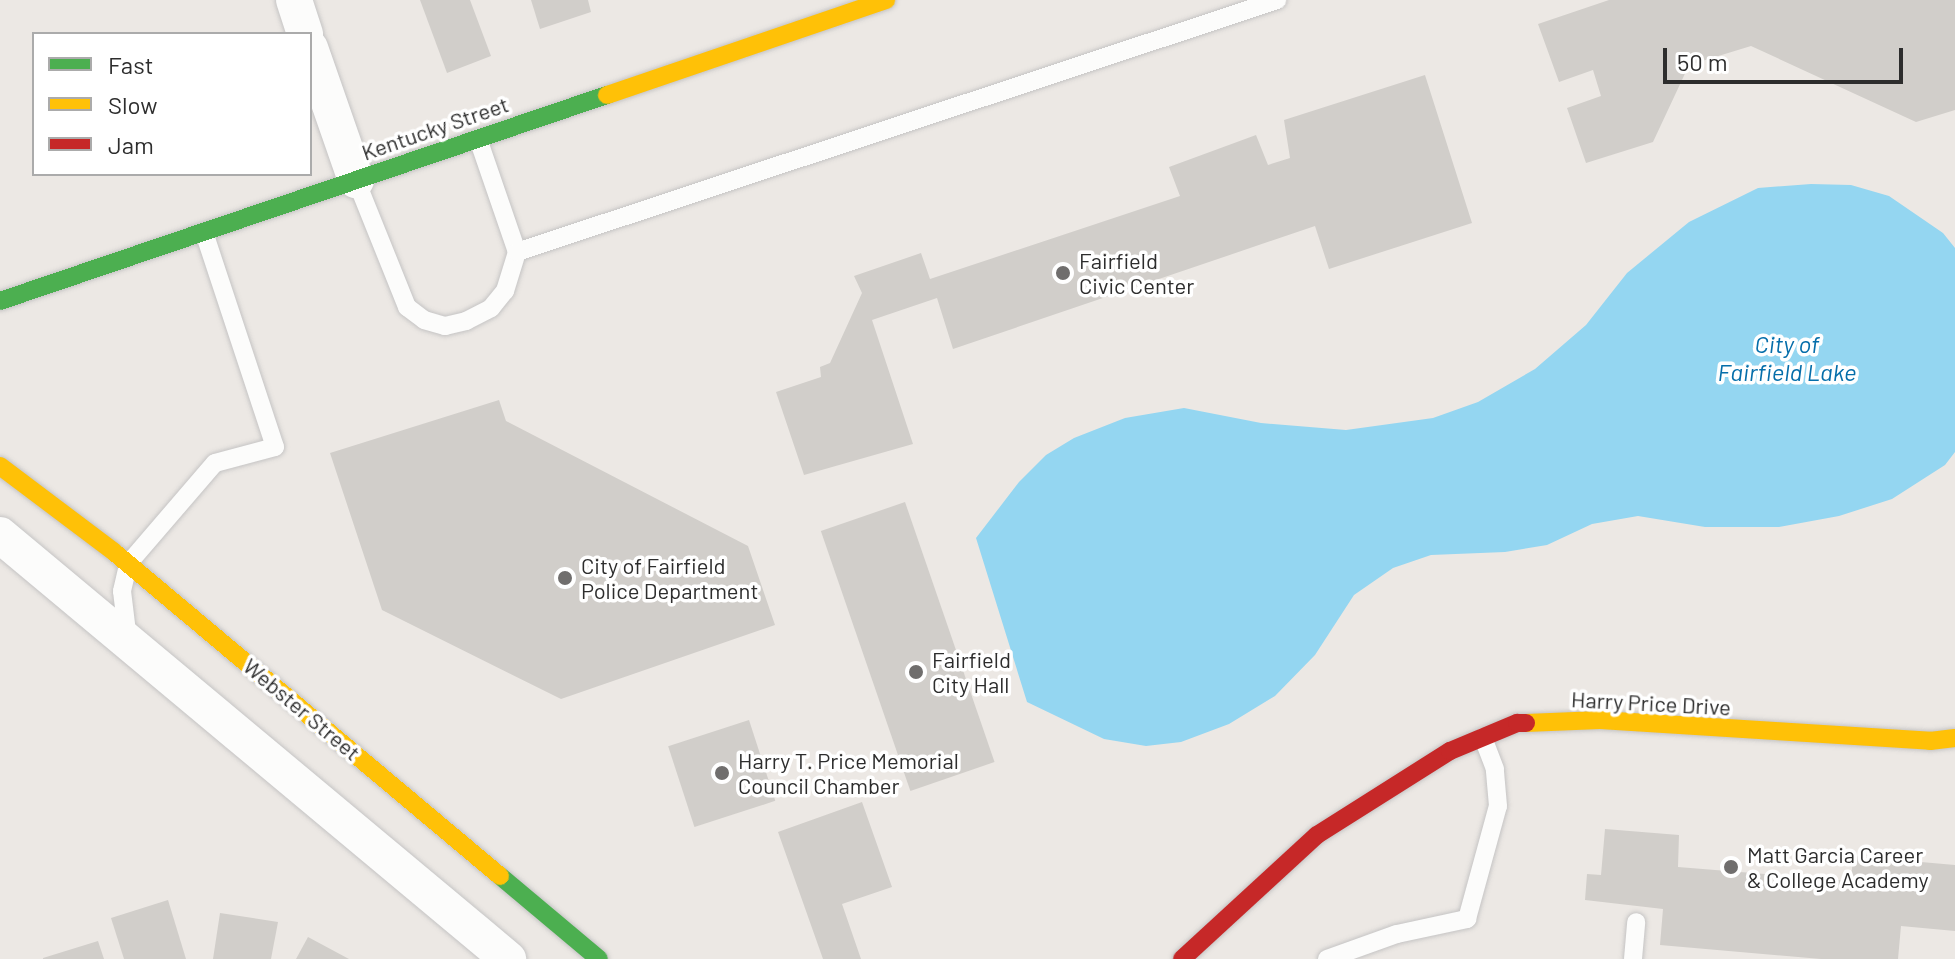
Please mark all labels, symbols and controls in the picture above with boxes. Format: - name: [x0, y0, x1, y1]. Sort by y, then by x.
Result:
- legend: [32, 32, 312, 176]
- scale bar: [1667, 32, 1907, 82]
- text: 50 m: [1677, 47, 1728, 76]
- text: Fast: [108, 50, 153, 79]
- text: Slow: [108, 90, 157, 119]
- street label: Kentucky Street: [358, 91, 512, 165]
- text: Jam: [108, 130, 154, 159]
- place label: Fairfield Civic Center: [1079, 247, 1194, 298]
- marker: Fairfield Civic Center: [1054, 264, 1072, 282]
- water label: City of Fairfield Lake: [1718, 330, 1856, 386]
- place label: City of Fairfield Police Department: [581, 552, 758, 604]
- marker: City of Fairfield Police Department: [556, 569, 574, 587]
- place label: Fairfield City Hall: [932, 646, 1011, 698]
- street label: Webster Street: [238, 652, 366, 766]
- marker: Fairfield City Hall: [907, 663, 925, 681]
- street label: Harry Price Drive: [1570, 686, 1732, 720]
- place label: Harry T. Price Memorial Council Chamber: [738, 747, 959, 798]
- marker: Harry T. Price Memorial Council Chamber: [713, 764, 731, 782]
- place label: Matt Garcia Career & College Academy: [1747, 841, 1929, 892]
- marker: Matt Garcia Career & College Academy: [1722, 858, 1740, 876]

